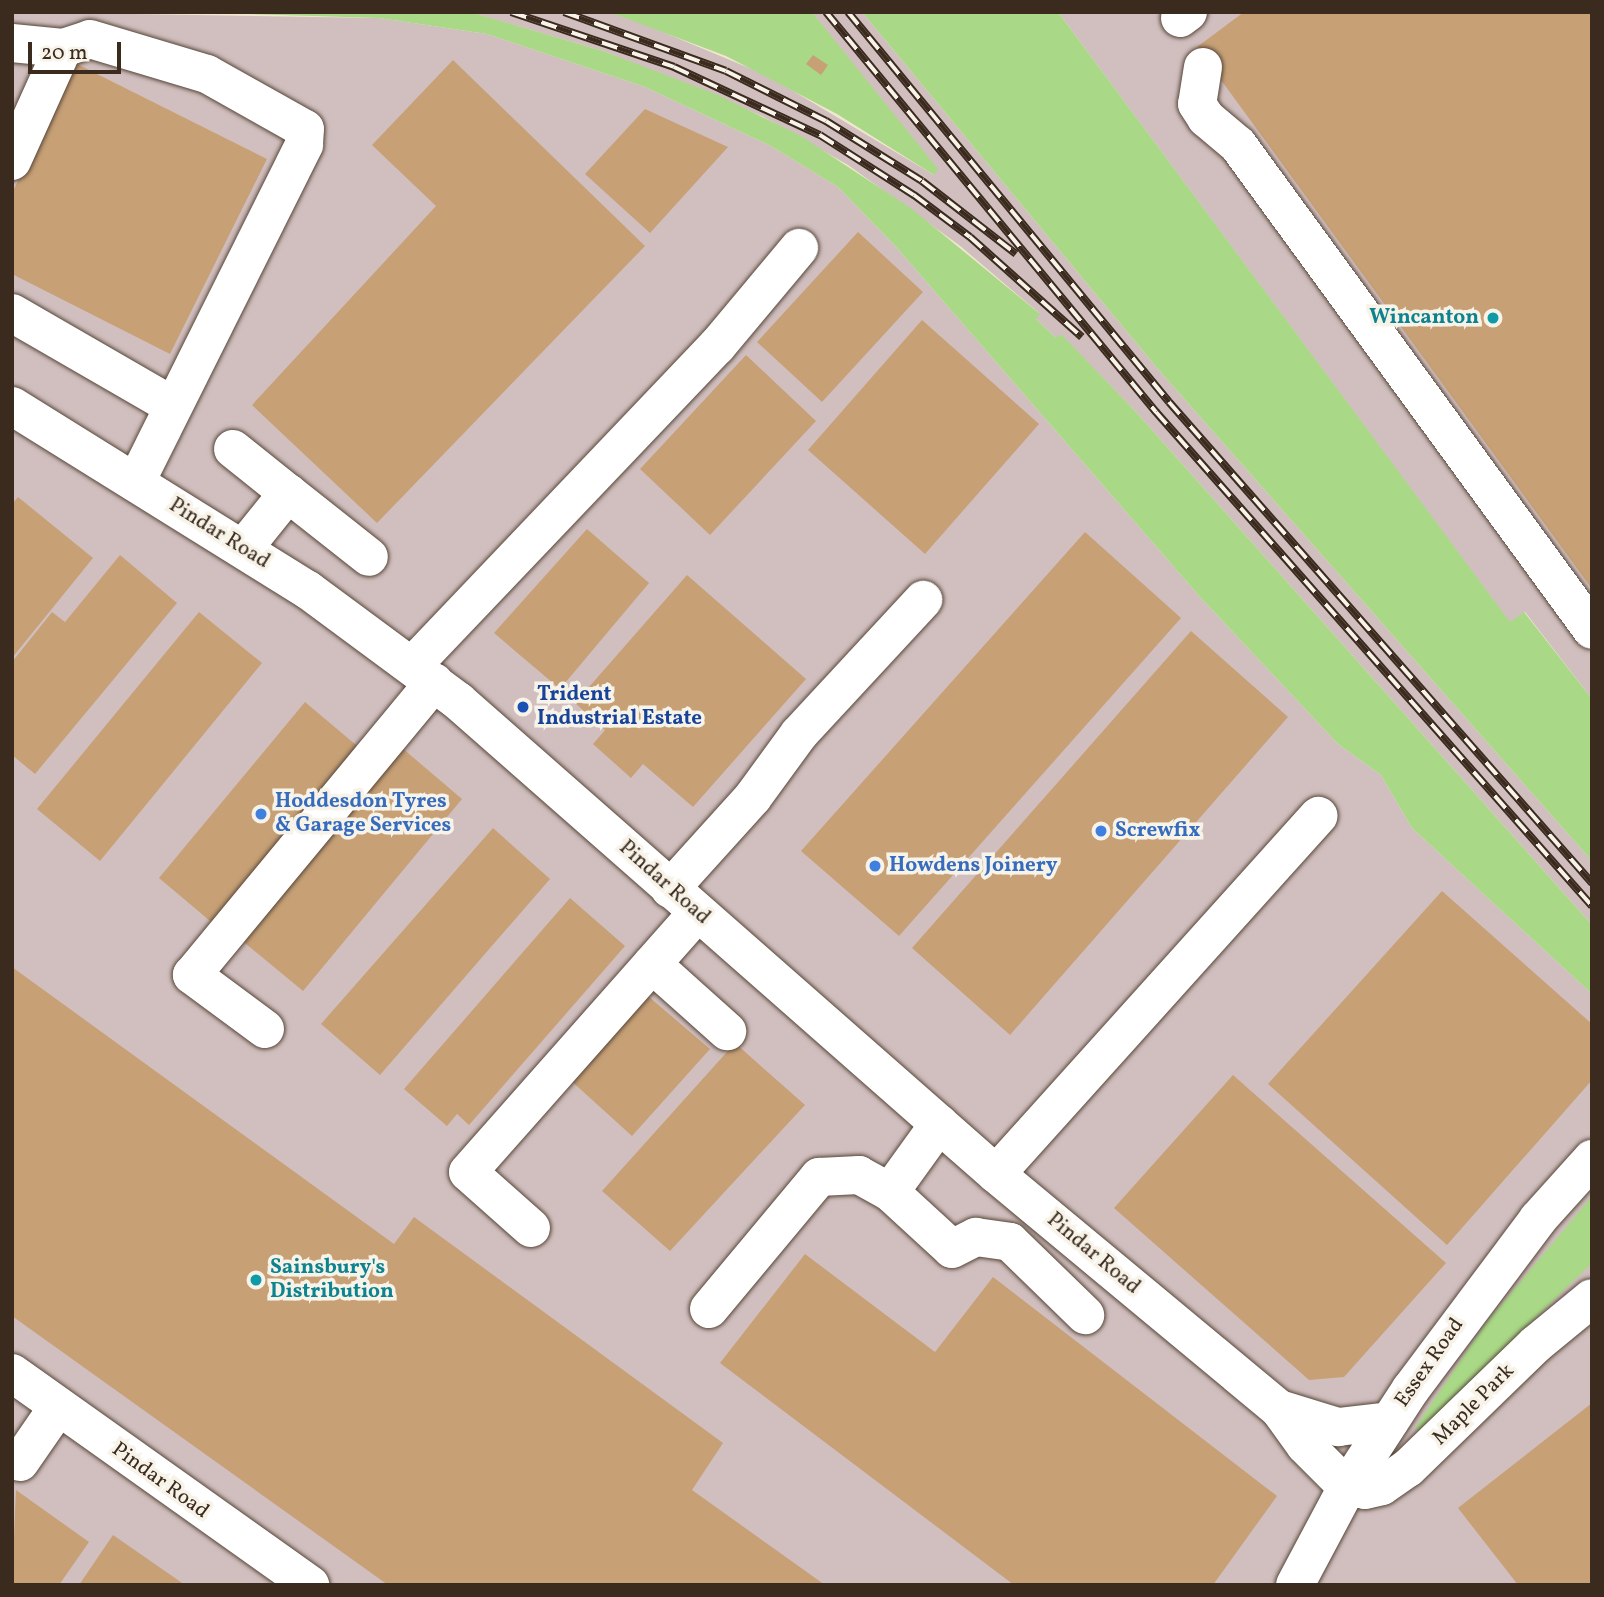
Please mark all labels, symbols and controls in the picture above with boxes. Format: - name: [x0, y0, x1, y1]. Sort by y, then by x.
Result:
- scale bar: [32, 28, 124, 72]
- text: 20 m: [41, 39, 87, 68]
- place label: Wincanton: [1369, 305, 1479, 331]
- marker: Wincanton: [1485, 310, 1501, 326]
- street label: Pindar Road: [164, 493, 274, 575]
- place label: Trident Industrial Estate: [537, 682, 702, 732]
- marker: Trident Industrial Estate: [515, 699, 531, 715]
- place label: Hoddesdon Tyres & Garage Services: [275, 789, 451, 839]
- marker: Hoddesdon Tyres & Garage Services: [253, 806, 269, 822]
- place label: Screwfix: [1115, 818, 1200, 844]
- marker: Screwfix: [1093, 823, 1109, 839]
- street label: Pindar Road: [613, 836, 715, 930]
- place label: Howdens Joinery: [889, 853, 1057, 879]
- marker: Howdens Joinery: [867, 858, 883, 874]
- street label: Pindar Road: [1041, 1208, 1145, 1300]
- place label: Sainsbury's Distribution: [270, 1255, 394, 1305]
- marker: Sainsbury's Distribution: [248, 1272, 264, 1288]
- street label: Essex Road: [1390, 1314, 1470, 1412]
- street label: Maple Park: [1428, 1359, 1520, 1451]
- street label: Pindar Road: [107, 1437, 213, 1525]

